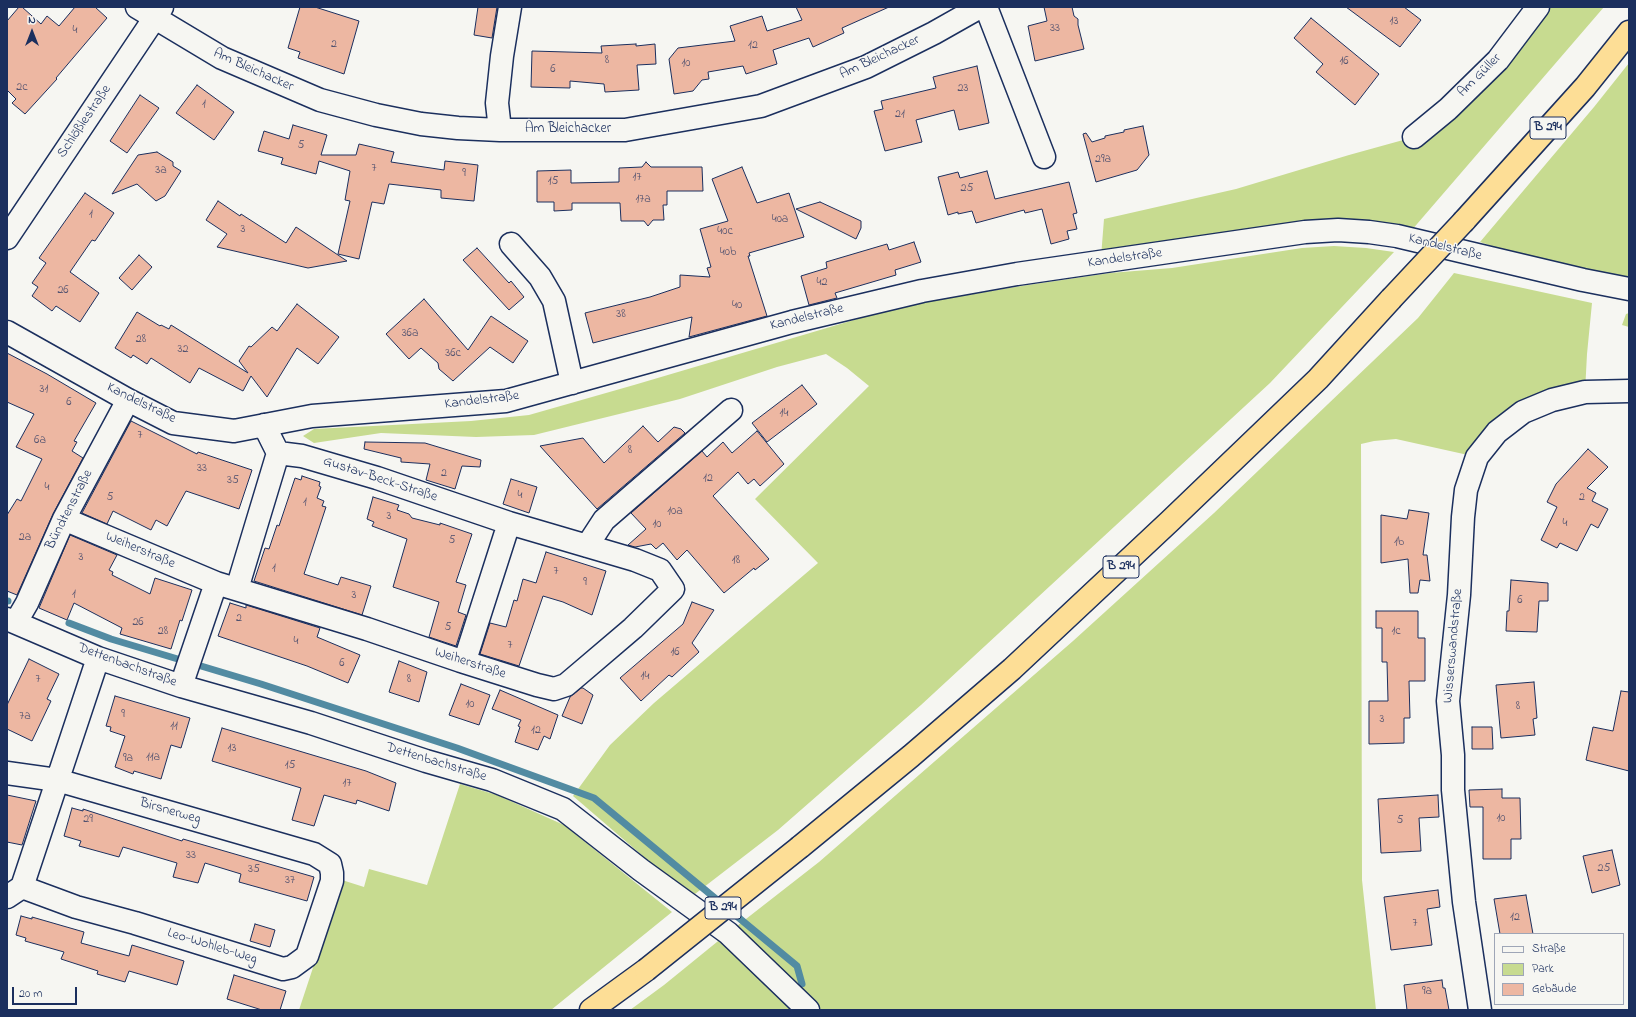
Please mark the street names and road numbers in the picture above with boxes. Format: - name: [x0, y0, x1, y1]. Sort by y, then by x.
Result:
- street label: Am Bleichacker: [837, 32, 923, 84]
- street label: Am Bleichacker: [210, 46, 296, 96]
- street label: Am Güller: [1455, 51, 1505, 101]
- street label: Schlößlestraße: [54, 82, 116, 162]
- road number: B 294: [1530, 117, 1566, 139]
- street label: Am Bleichacker: [525, 122, 611, 138]
- street label: Kandelstraße: [1407, 231, 1483, 265]
- street label: Kandelstraße: [1087, 245, 1163, 273]
- street label: Kandelstraße: [769, 301, 845, 335]
- street label: Kandelstraße: [104, 380, 178, 428]
- street label: Kandelstraße: [444, 388, 520, 414]
- street label: Gustav-Beck-Straße: [321, 454, 439, 506]
- street label: Bündtenstraße: [43, 467, 97, 553]
- street label: Weiherstraße: [103, 529, 177, 573]
- road number: B 294: [1103, 556, 1139, 578]
- street label: Wisserswandstraße: [1441, 588, 1467, 704]
- street label: Dettenbachstraße: [75, 640, 179, 692]
- street label: Weiherstraße: [432, 645, 508, 683]
- street label: Dettenbachstraße: [384, 740, 488, 786]
- street label: Birsnerweg: [138, 795, 202, 829]
- road number: B 294: [705, 897, 741, 919]
- street label: Leo-Wohleb-Weg: [165, 925, 259, 969]

